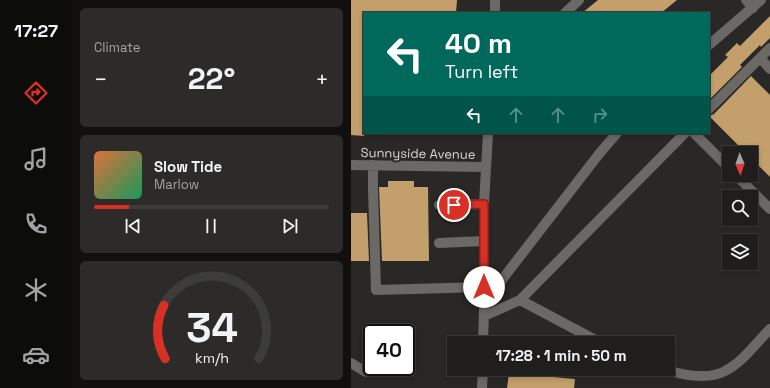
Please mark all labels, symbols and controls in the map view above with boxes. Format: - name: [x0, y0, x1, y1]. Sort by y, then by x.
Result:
- text: 17:27: [14, 19, 58, 42]
- text: 40 m: [445, 25, 512, 61]
- icon: left: [379, 28, 431, 80]
- text: Climate: [94, 39, 140, 56]
- text: 22°: [188, 59, 235, 98]
- text: Turn left: [445, 60, 518, 83]
- text: −: [94, 65, 108, 93]
- text: +: [315, 65, 329, 93]
- icon: directions: [22, 79, 50, 107]
- icon: left: [463, 104, 485, 126]
- icon: ahead: [505, 104, 527, 126]
- icon: ahead: [547, 104, 569, 126]
- icon: right: [589, 104, 611, 126]
- street label: Sunnyside Avenue: [360, 144, 476, 163]
- icon: music: [22, 145, 50, 173]
- north arrow: [722, 146, 758, 182]
- map controls: [722, 146, 758, 270]
- text: Slow Tide: [154, 157, 222, 176]
- text: Marlow: [154, 176, 199, 193]
- pin: [437, 188, 471, 222]
- button: search: [722, 190, 758, 226]
- icon: arrive: [443, 194, 465, 216]
- icon: phone: [22, 210, 50, 238]
- icon: previous: [122, 215, 144, 237]
- icon: pause: [200, 215, 222, 237]
- icon: next: [279, 215, 301, 237]
- button: layers: [722, 234, 758, 270]
- position arrow: [463, 266, 505, 308]
- icon: climate: [22, 276, 50, 304]
- text: 34: [186, 300, 237, 353]
- speed limit sign: 40: [363, 324, 415, 376]
- icon: car: [22, 341, 50, 369]
- text: 17:28 · 1 min · 50 m: [495, 346, 627, 365]
- text: km/h: [194, 348, 229, 366]

